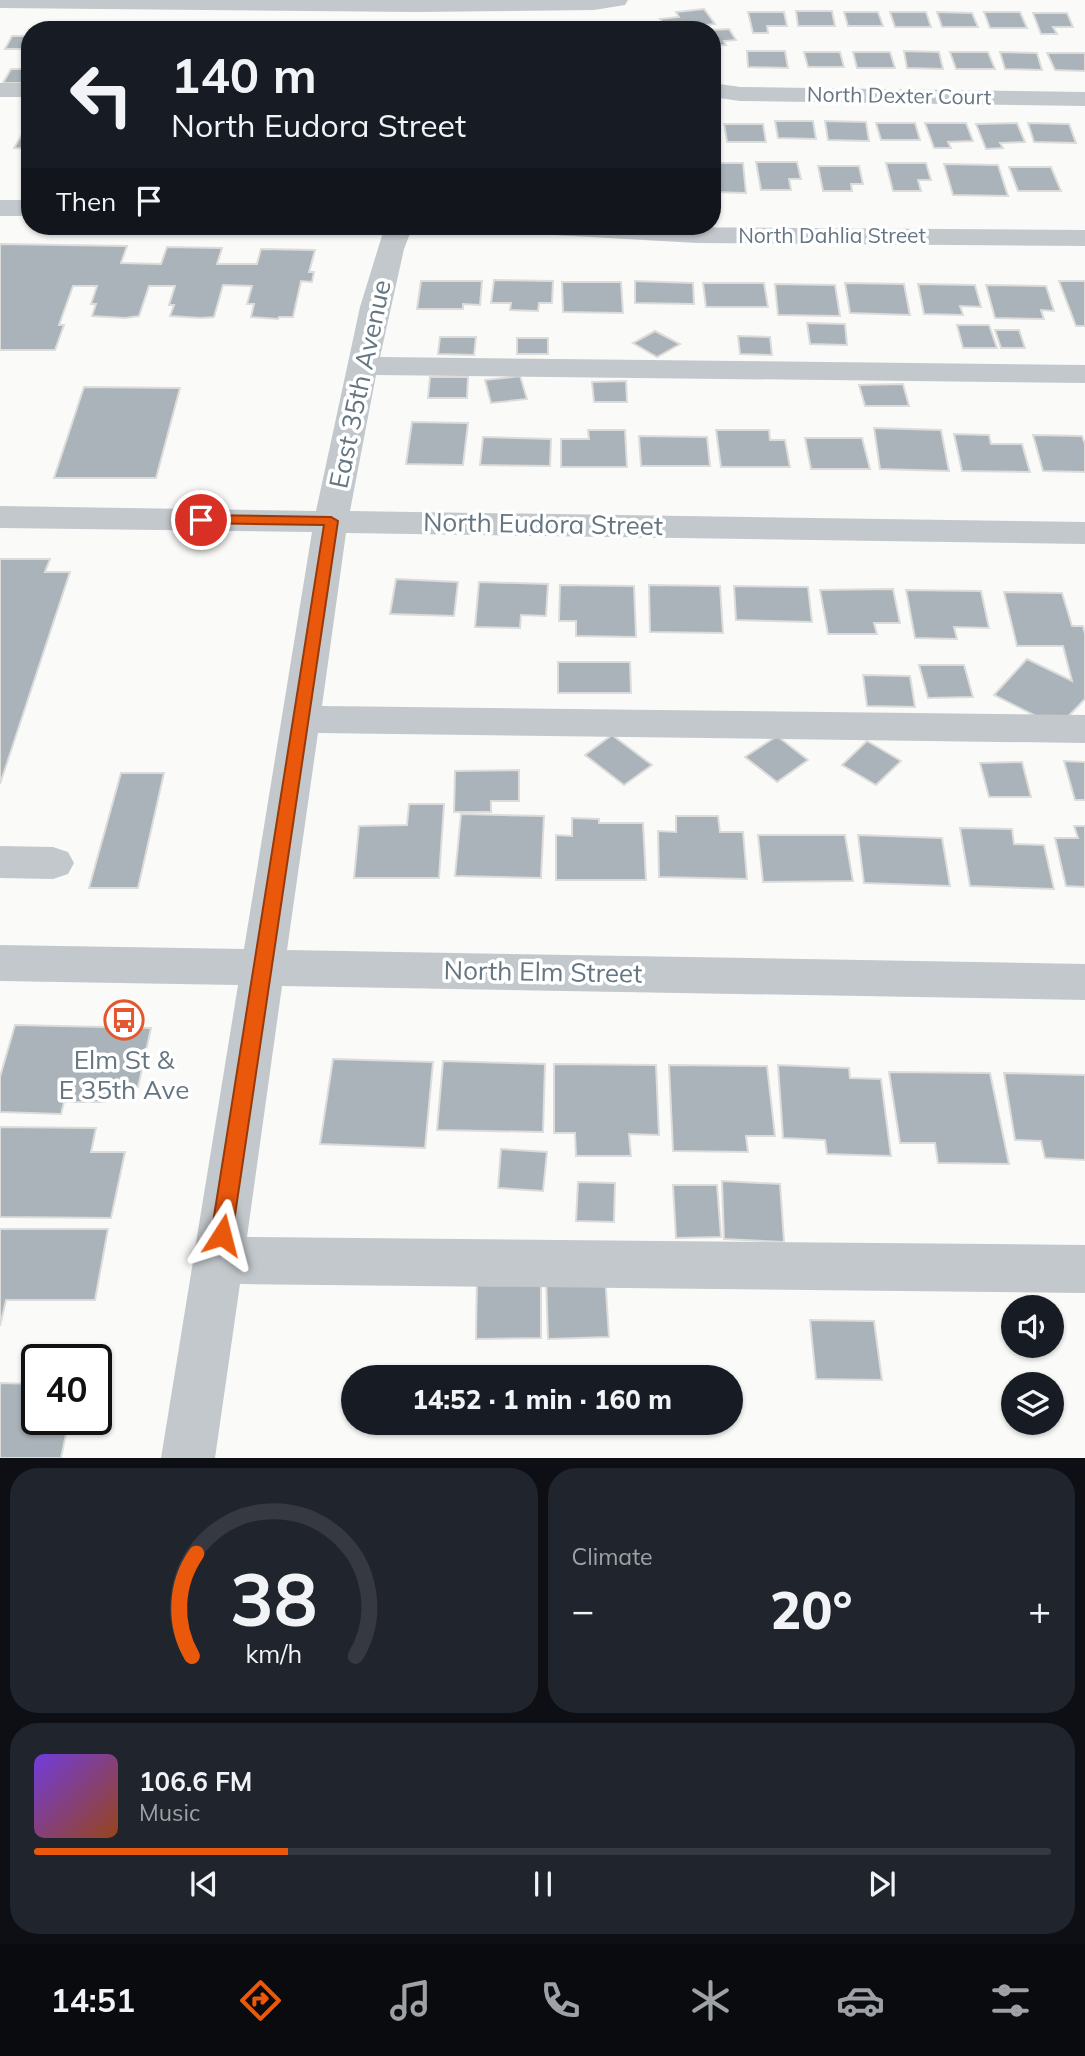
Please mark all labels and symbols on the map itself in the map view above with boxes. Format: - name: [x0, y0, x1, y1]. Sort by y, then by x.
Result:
- street label: North Dexter Court: [807, 80, 991, 110]
- street label: North Dahlia Street: [738, 222, 926, 248]
- street label: East 35th Avenue: [321, 277, 398, 491]
- pin: [171, 490, 231, 550]
- street label: North Eudora Street: [423, 505, 663, 542]
- street label: North Elm Street: [443, 953, 643, 990]
- bus stop icon: Elm St & E 35th Ave: [103, 999, 145, 1041]
- place label: Elm St & E 35th Ave: [59, 1043, 189, 1106]
- position arrow: [185, 1198, 259, 1272]
- speed limit sign: 40: [21, 1344, 112, 1435]

